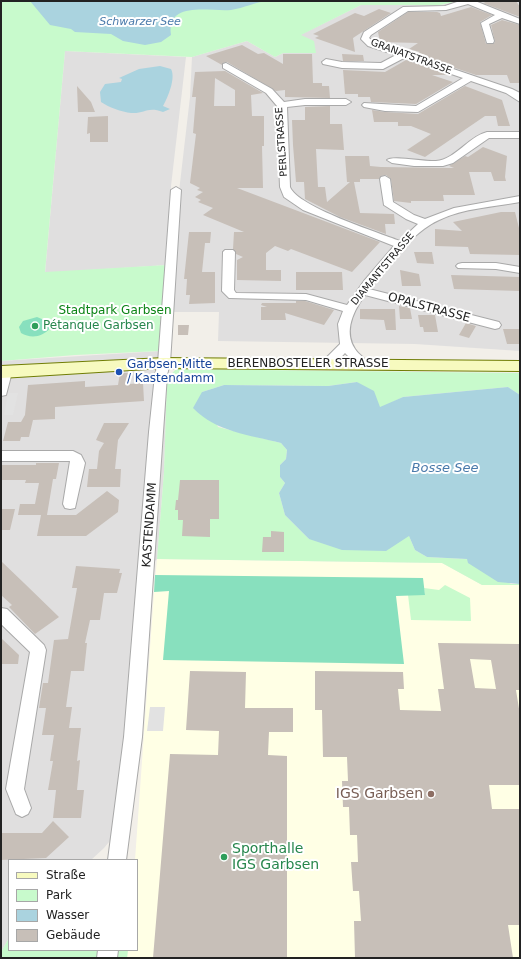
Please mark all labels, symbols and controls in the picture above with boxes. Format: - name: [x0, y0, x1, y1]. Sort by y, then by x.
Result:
- water label: Schwarzer See: [99, 15, 181, 29]
- street label: GRANATSTRASSE: [369, 37, 453, 77]
- street label: PERLSTRASSE: [274, 107, 290, 177]
- street label: DIAMANTSTRASSE: [349, 230, 417, 308]
- street label: OPALSTRASSE: [386, 290, 472, 326]
- park label: Stadtpark Garbsen: [58, 304, 172, 318]
- place label: Pétanque Garbsen: [43, 319, 154, 333]
- marker: Pétanque Garbsen: [30, 321, 40, 331]
- street label: BERENBOSTELER STRASSE: [228, 357, 388, 371]
- place label: Garbsen-Mitte / Kastendamm: [127, 358, 214, 386]
- marker: Garbsen-Mitte / Kastendamm: [114, 367, 124, 377]
- water label: Bosse See: [412, 461, 478, 477]
- street label: KASTENDAMM: [140, 482, 160, 568]
- place label: IGS Garbsen: [336, 786, 423, 802]
- marker: IGS Garbsen: [426, 789, 436, 799]
- place label: Sporthalle IGS Garbsen: [232, 841, 319, 874]
- marker: Sporthalle IGS Garbsen: [219, 852, 229, 862]
- legend: [8, 859, 138, 951]
- text: Straße: [46, 868, 86, 882]
- text: Park: [46, 888, 72, 902]
- text: Wasser: [46, 908, 89, 922]
- text: Gebäude: [46, 928, 100, 942]

